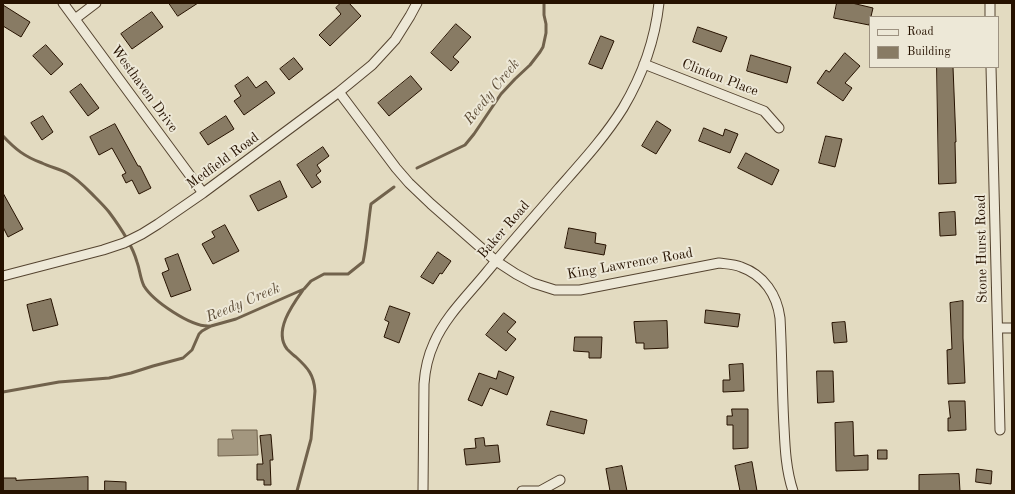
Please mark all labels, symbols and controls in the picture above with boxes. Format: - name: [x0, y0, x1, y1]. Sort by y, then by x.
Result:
- legend: [869, 16, 999, 68]
- text: Road: [907, 26, 934, 38]
- street label: Westhaven Drive: [107, 42, 181, 136]
- text: Building: [907, 46, 951, 58]
- water label: Reedy Creek: [460, 56, 524, 128]
- street label: Clinton Place: [679, 56, 761, 100]
- street label: Medfield Road: [183, 129, 263, 193]
- street label: Stone Hurst Road: [973, 194, 991, 304]
- street label: Baker Road: [474, 198, 534, 262]
- street label: King Lawrence Road: [566, 245, 694, 283]
- water label: Reedy Creek: [203, 279, 283, 327]

